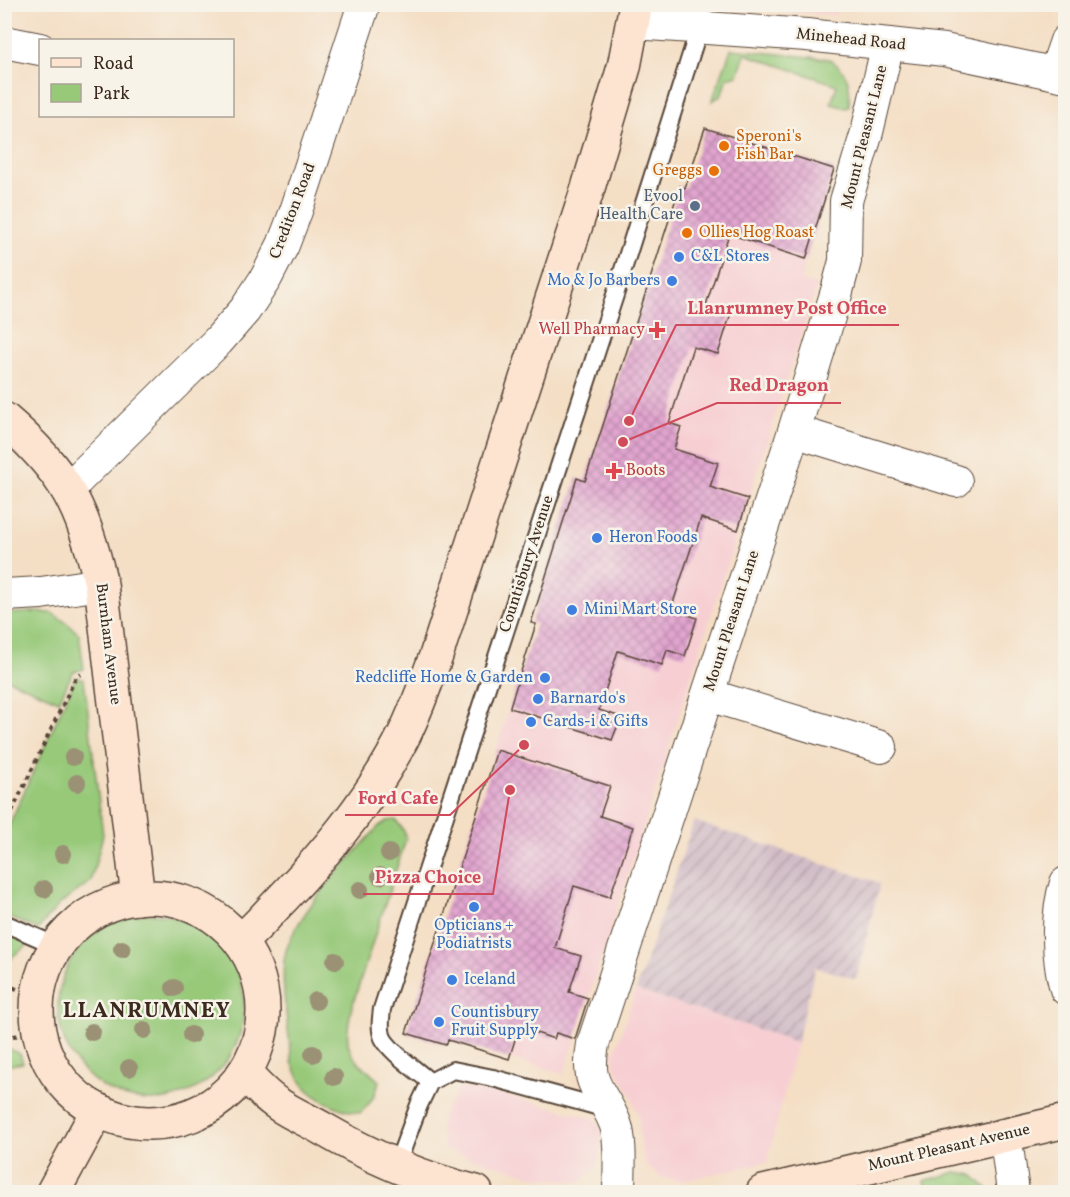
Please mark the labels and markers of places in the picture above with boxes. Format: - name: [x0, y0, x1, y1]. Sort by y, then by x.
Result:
- place label: Speroni's Fish Bar: [736, 126, 802, 166]
- marker: Speroni's Fish Bar: [717, 139, 731, 153]
- place label: Greggs: [653, 160, 702, 182]
- marker: Greggs: [707, 164, 721, 178]
- place label: Evool Health Care: [600, 186, 683, 226]
- marker: Evool Health Care: [688, 199, 702, 213]
- place label: Ollies Hog Roast: [699, 222, 815, 244]
- marker: Ollies Hog Roast: [680, 226, 694, 240]
- place label: C&L Stores: [691, 246, 770, 268]
- marker: C&L Stores: [672, 250, 686, 264]
- place label: Mo & Jo Barbers: [547, 270, 660, 292]
- marker: Mo & Jo Barbers: [665, 274, 679, 288]
- callout: Llanrumney Post Office: [676, 289, 899, 325]
- place label: Well Pharmacy: [538, 319, 645, 341]
- marker: Well Pharmacy: [650, 323, 664, 337]
- callout: Red Dragon: [717, 367, 841, 403]
- place label: Boots: [626, 460, 666, 482]
- marker: Boots: [607, 464, 621, 478]
- place label: Heron Foods: [609, 527, 698, 549]
- marker: Heron Foods: [590, 531, 604, 545]
- place label: Mini Mart Store: [584, 599, 697, 621]
- marker: Mini Mart Store: [565, 603, 579, 617]
- place label: Redcliffe Home & Garden: [355, 667, 533, 689]
- marker: Redcliffe Home & Garden: [538, 671, 552, 685]
- place label: Barnardo's: [550, 688, 626, 710]
- marker: Barnardo's: [531, 692, 545, 706]
- place label: Cards-i & Gifts: [543, 711, 648, 733]
- marker: Cards-i & Gifts: [524, 715, 538, 729]
- callout: Ford Cafe: [345, 779, 450, 815]
- callout: Pizza Choice: [363, 858, 493, 894]
- marker: Opticians + Podiatrists: [467, 900, 481, 914]
- place label: Opticians + Podiatrists: [434, 915, 514, 955]
- place label: Iceland: [464, 969, 516, 991]
- marker: Iceland: [445, 973, 459, 987]
- place label: Countisbury Fruit Supply: [451, 1002, 539, 1042]
- marker: Countisbury Fruit Supply: [432, 1015, 446, 1029]

